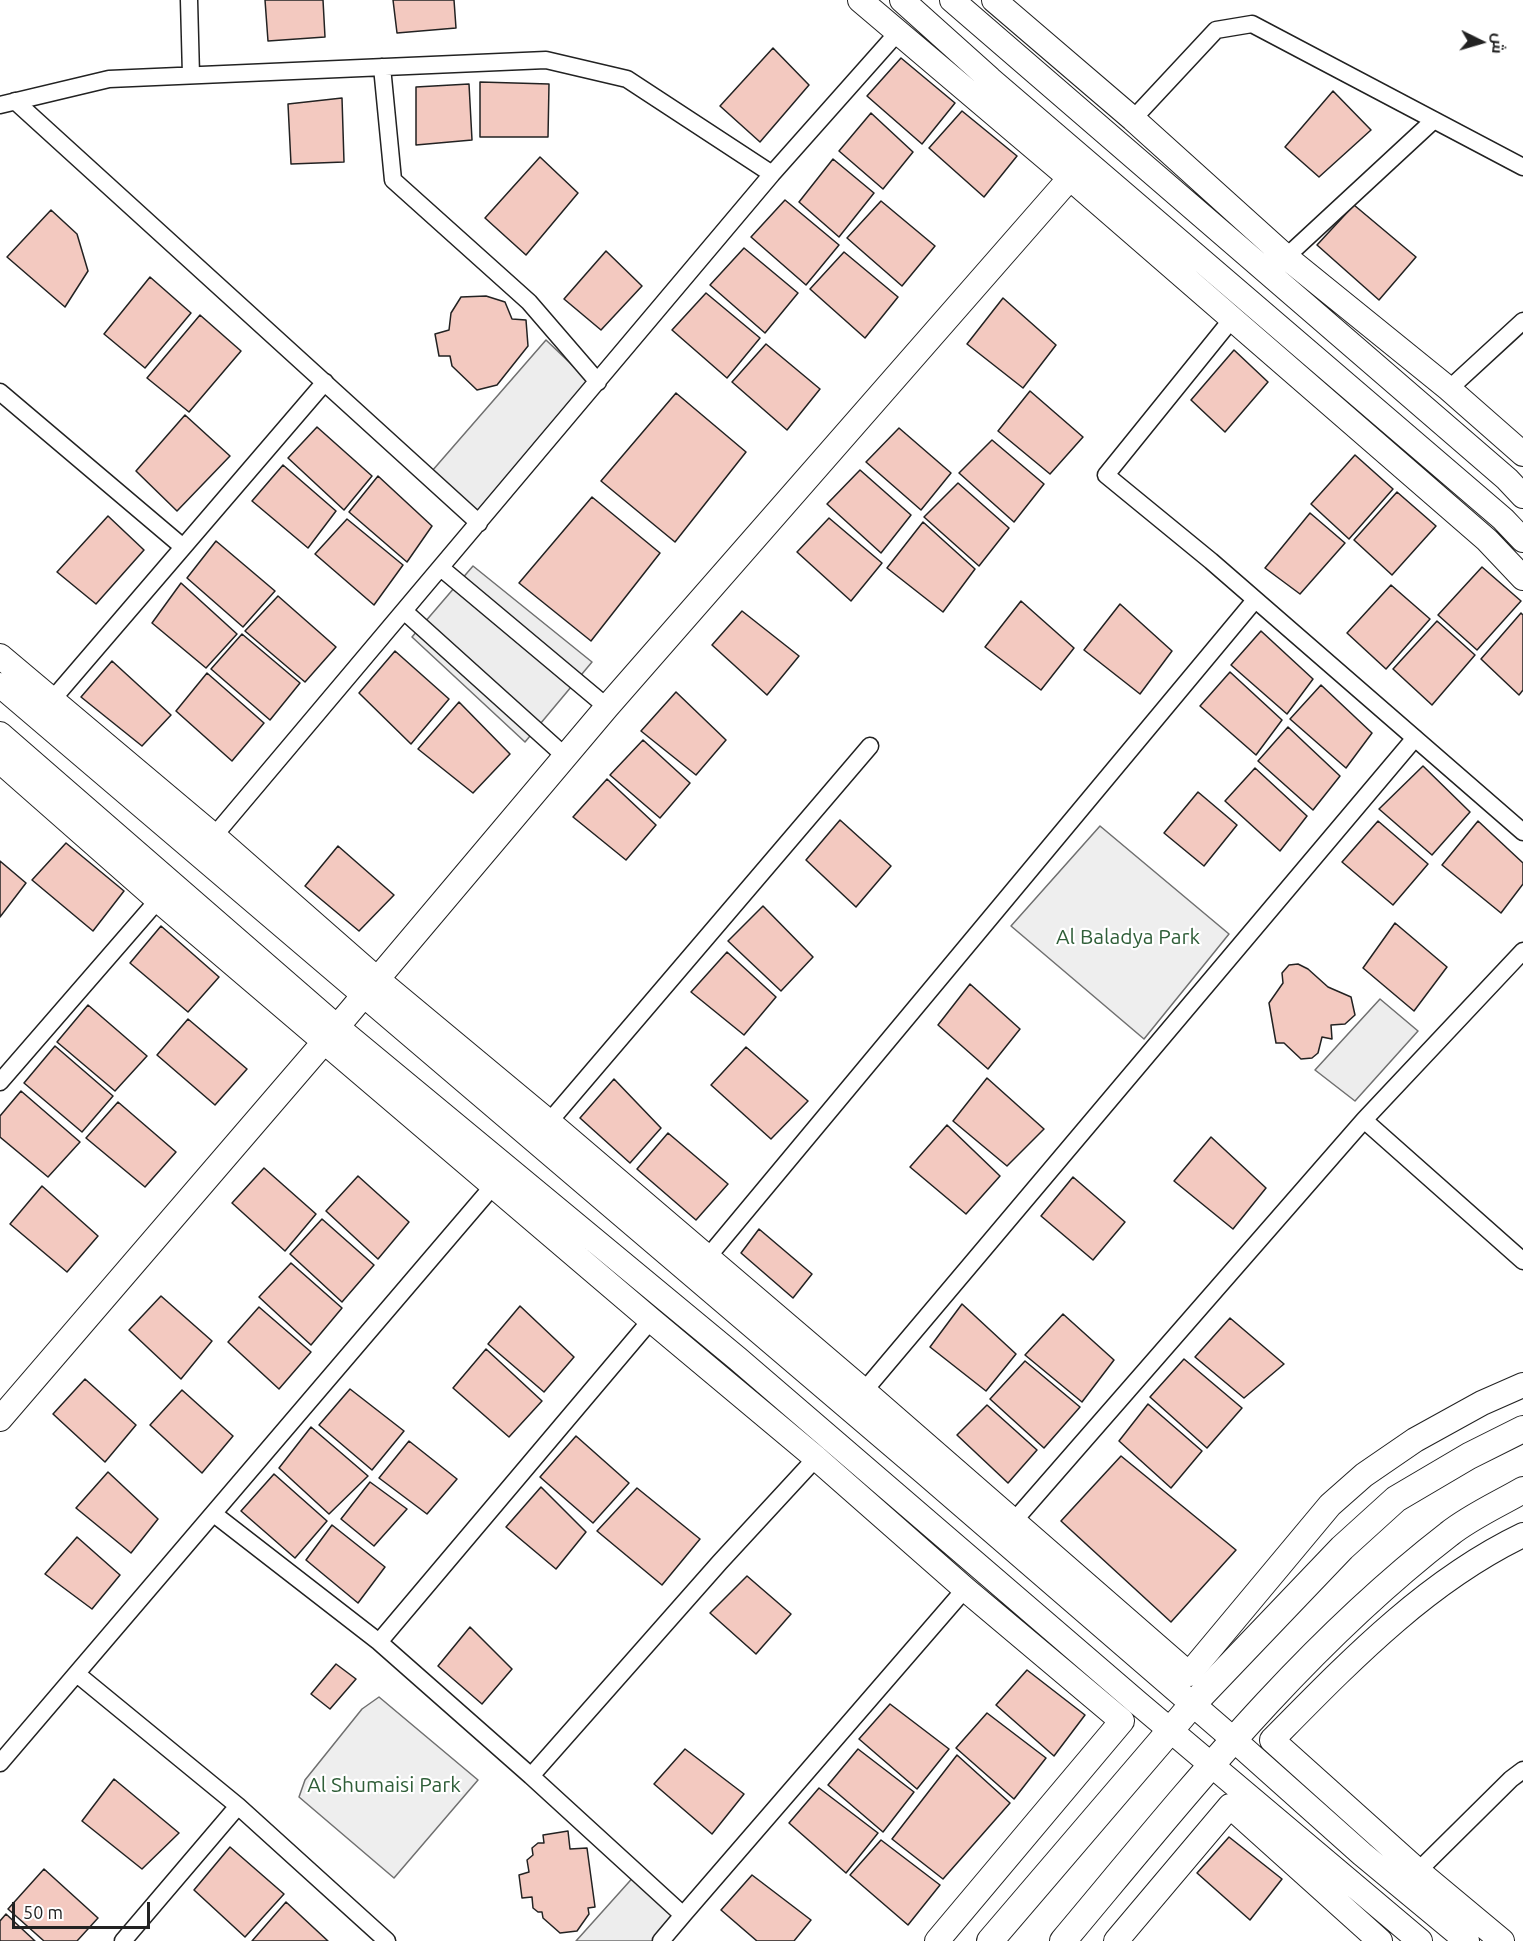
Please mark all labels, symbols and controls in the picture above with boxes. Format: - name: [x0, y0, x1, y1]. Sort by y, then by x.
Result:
- north arrow: [1451, 12, 1511, 72]
- text: ش: [1489, 33, 1509, 55]
- park label: Al Baladya Park: [1056, 924, 1200, 950]
- park label: Al Shumaisi Park: [307, 1772, 461, 1798]
- scale bar: [15, 1890, 153, 1928]
- text: 50 m: [23, 1902, 63, 1922]

